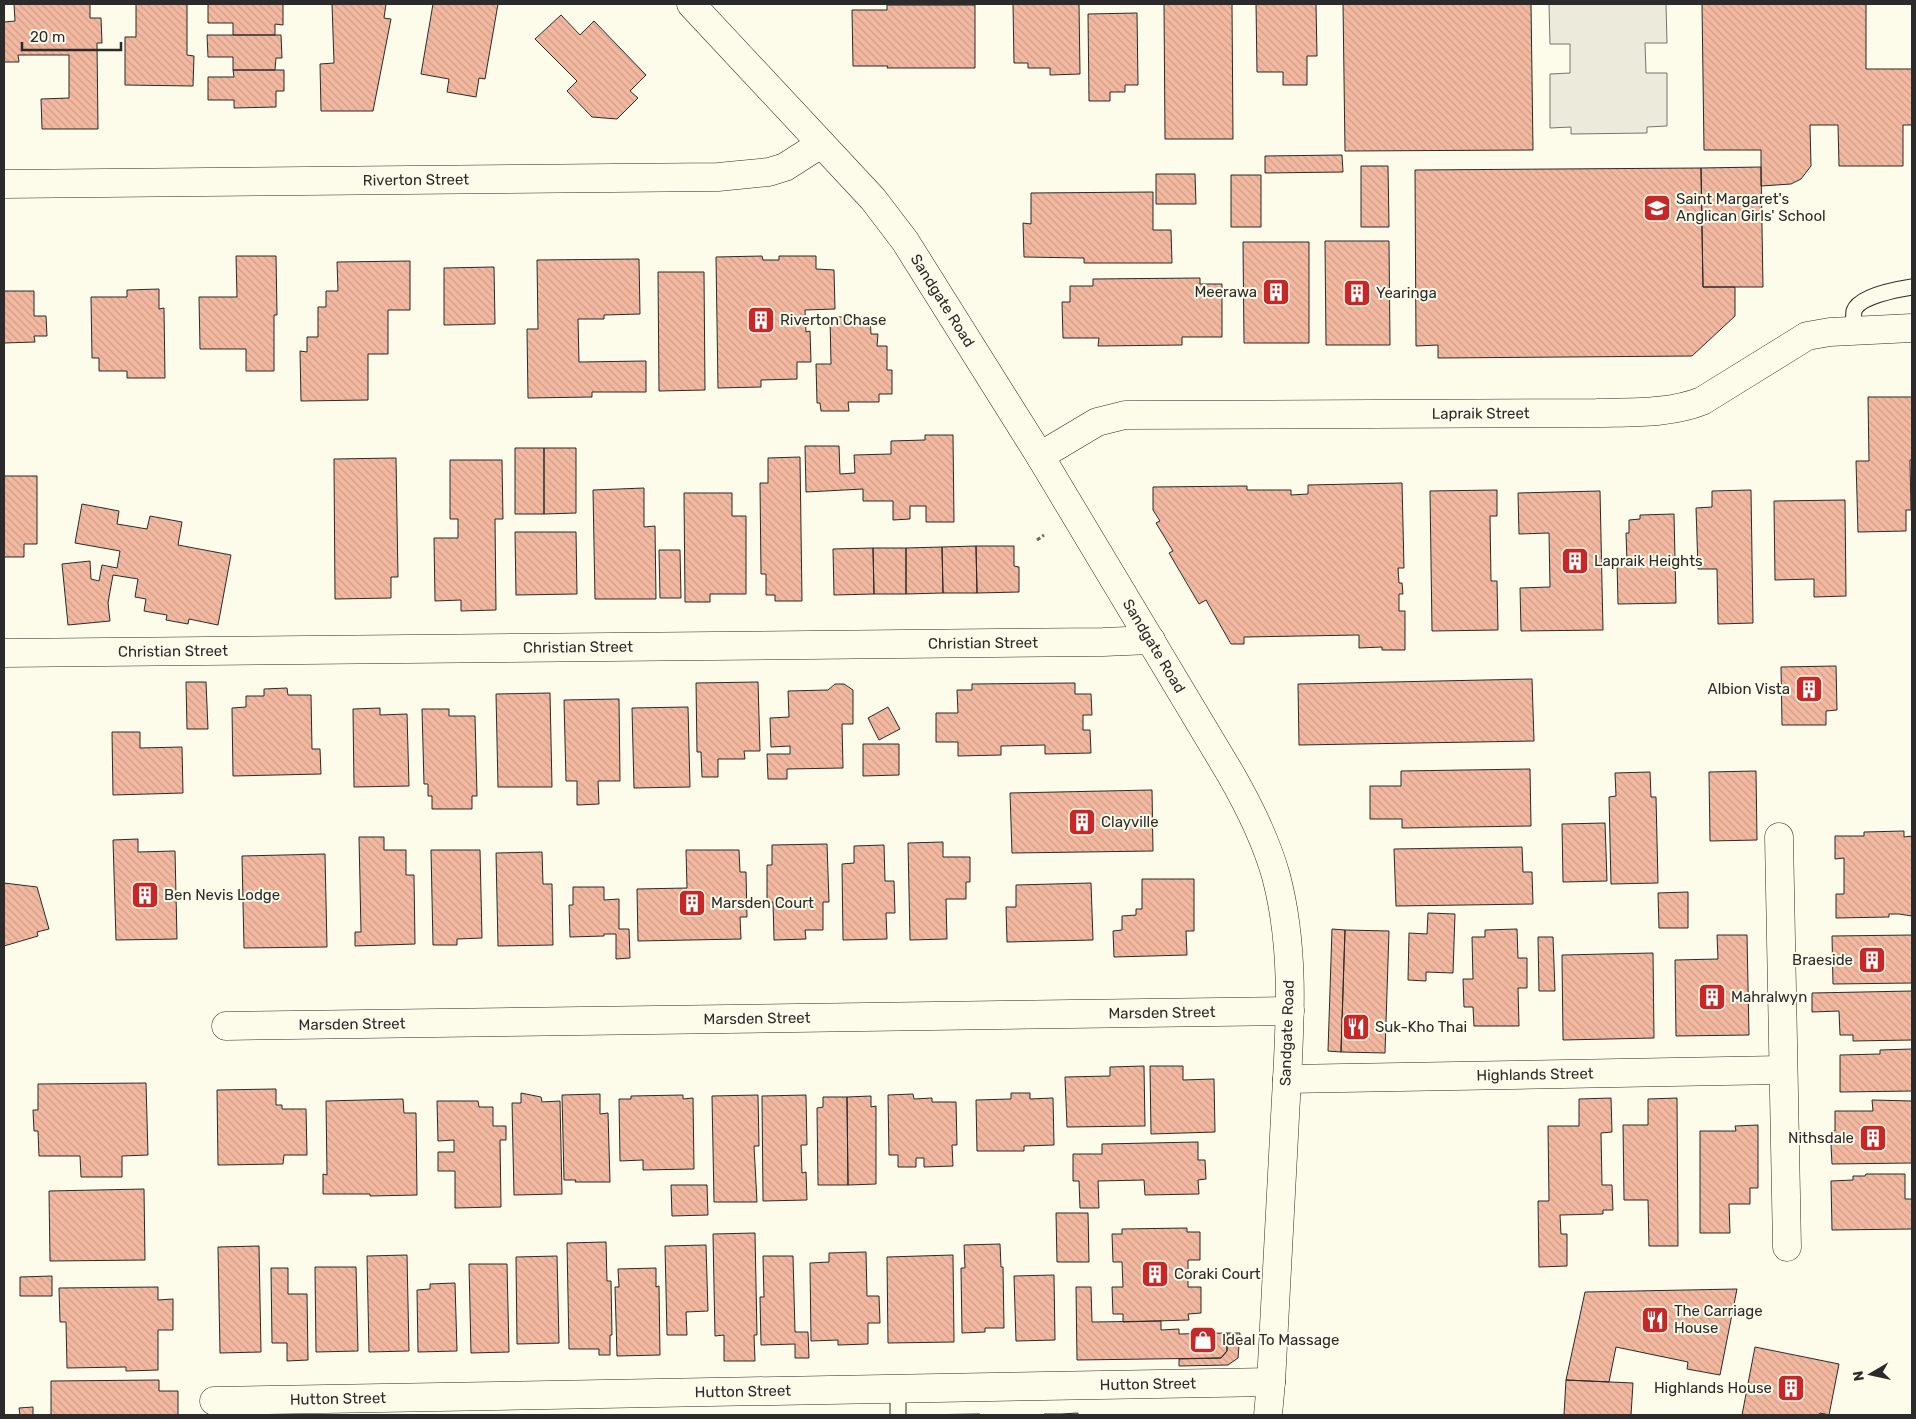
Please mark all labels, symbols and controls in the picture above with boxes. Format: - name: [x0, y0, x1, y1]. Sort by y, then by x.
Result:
- scale bar: [22, 20, 121, 52]
- text: 20 m: [30, 28, 65, 46]
- street label: Riverton Street: [363, 170, 469, 189]
- place label: Saint Margaret's Anglican Girls' School: [1676, 190, 1826, 225]
- school or university icon: Saint Margaret's Anglican Girls' School: [1642, 193, 1672, 223]
- street label: Sandgate Road: [907, 251, 978, 351]
- building icon: Meerawa: [1261, 277, 1291, 307]
- building icon: Yearinga: [1342, 278, 1372, 308]
- place label: Meerawa: [1194, 283, 1257, 301]
- place label: Yearinga: [1376, 284, 1437, 302]
- building icon: Riverton Chase: [746, 305, 776, 335]
- place label: Riverton Chase: [780, 311, 886, 329]
- street label: Lapraik Street: [1432, 404, 1530, 423]
- building icon: Lapraik Heights: [1560, 546, 1590, 576]
- place label: Lapraik Heights: [1594, 552, 1703, 570]
- street label: Sandgate Road: [1119, 596, 1189, 696]
- street label: Christian Street: [928, 634, 1038, 653]
- street label: Christian Street: [523, 638, 633, 657]
- street label: Christian Street: [118, 642, 228, 661]
- building icon: Albion Vista: [1794, 674, 1824, 704]
- place label: Albion Vista: [1708, 680, 1790, 698]
- building icon: Clayville: [1067, 807, 1097, 837]
- place label: Clayville: [1101, 813, 1159, 831]
- building icon: Ben Nevis Lodge: [130, 880, 160, 910]
- place label: Ben Nevis Lodge: [164, 886, 280, 904]
- building icon: Marsden Court: [677, 888, 707, 918]
- place label: Marsden Court: [711, 894, 814, 912]
- building icon: Braeside: [1857, 945, 1887, 975]
- place label: Braeside: [1792, 951, 1853, 969]
- street label: Sandgate Road: [1276, 980, 1298, 1086]
- building icon: Mahralwyn: [1697, 982, 1727, 1012]
- place label: Mahralwyn: [1731, 988, 1807, 1006]
- street label: Marsden Street: [1108, 1003, 1216, 1023]
- street label: Marsden Street: [703, 1009, 811, 1028]
- restaurant icon: Suk-Kho Thai: [1341, 1012, 1371, 1042]
- street label: Marsden Street: [298, 1014, 406, 1034]
- place label: Suk-Kho Thai: [1375, 1018, 1467, 1036]
- street label: Highlands Street: [1476, 1064, 1594, 1085]
- building icon: Nithsdale: [1858, 1123, 1888, 1153]
- place label: Nithsdale: [1788, 1129, 1854, 1147]
- building icon: Coraki Court: [1140, 1259, 1170, 1289]
- place label: Coraki Court: [1174, 1265, 1261, 1283]
- place label: The Carriage House: [1674, 1302, 1763, 1337]
- restaurant icon: The Carriage House: [1640, 1305, 1670, 1335]
- shop icon: Ideal To Massage: [1188, 1325, 1218, 1355]
- place label: Ideal To Massage: [1222, 1331, 1339, 1349]
- north arrow: [1846, 1349, 1896, 1399]
- text: N: [1849, 1370, 1868, 1382]
- building icon: Highlands House: [1776, 1373, 1806, 1403]
- street label: Hutton Street: [1100, 1374, 1196, 1394]
- place label: Highlands House: [1654, 1379, 1772, 1397]
- street label: Hutton Street: [695, 1382, 791, 1401]
- street label: Hutton Street: [290, 1389, 386, 1409]

